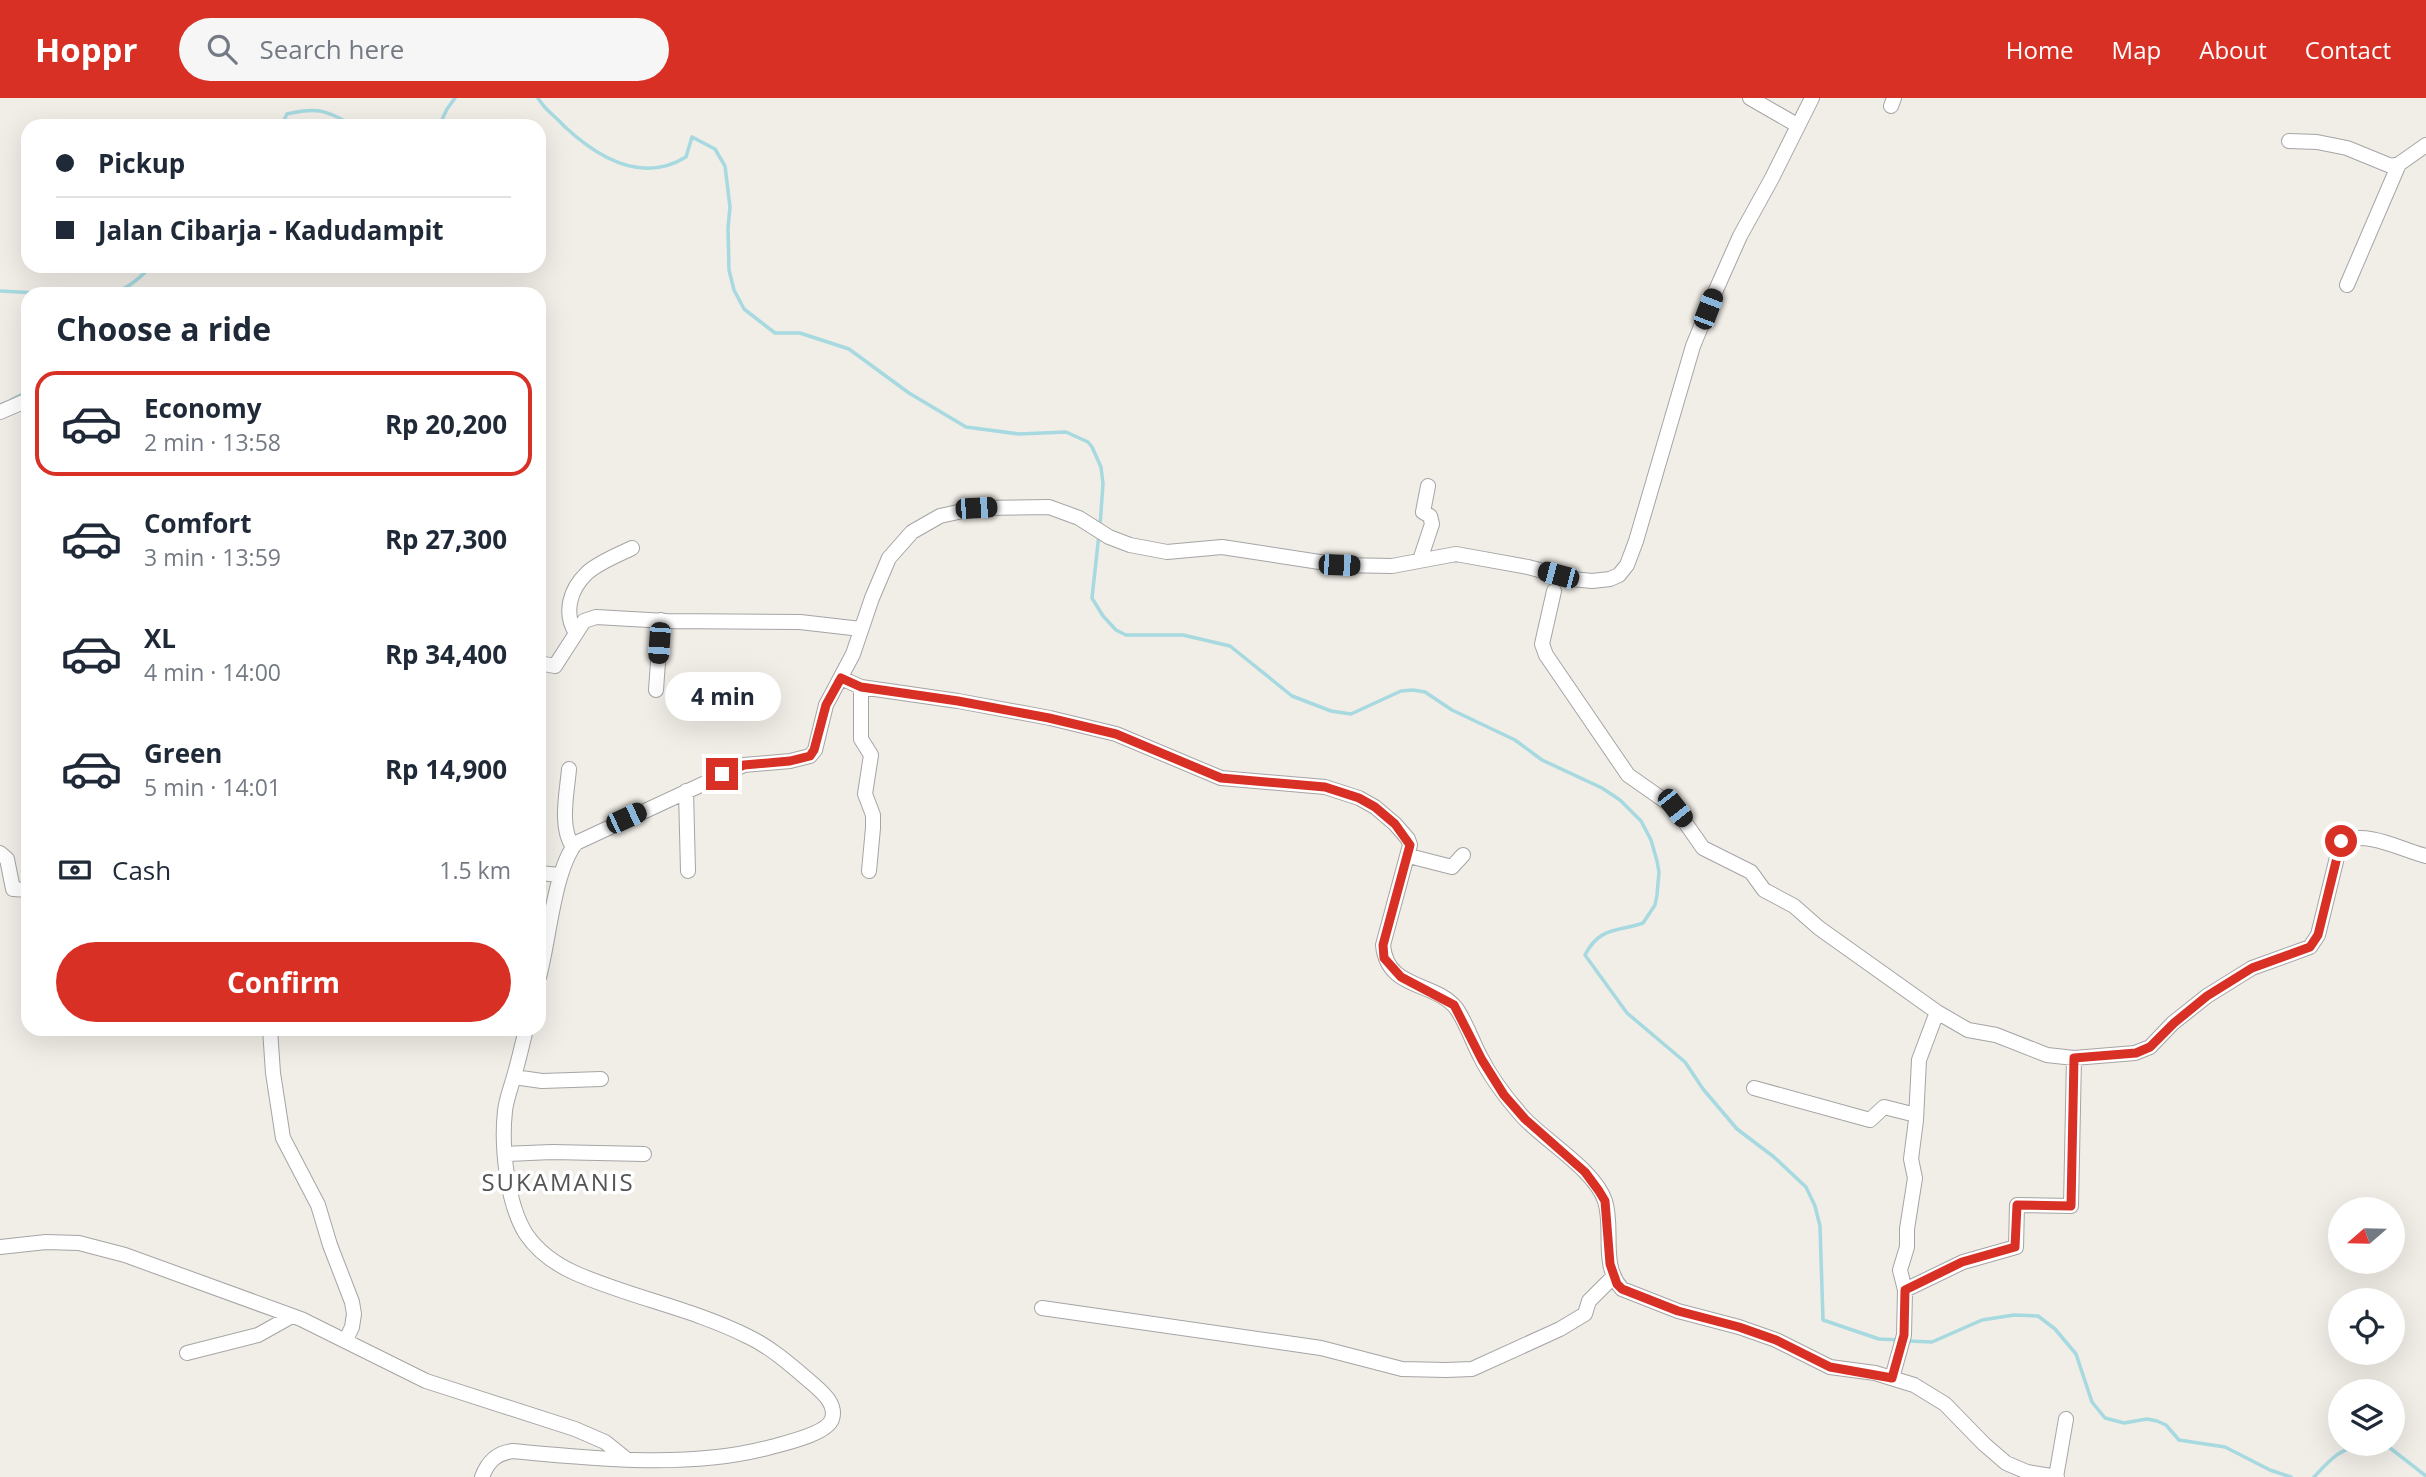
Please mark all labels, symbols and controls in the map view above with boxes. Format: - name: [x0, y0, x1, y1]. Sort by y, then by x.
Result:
- search box: [179, 18, 669, 81]
- text: Hoppr: [35, 27, 137, 72]
- icon: search: [203, 30, 241, 68]
- text: Search here: [259, 31, 404, 67]
- text: Home: [2006, 33, 2074, 66]
- text: Map: [2112, 33, 2161, 66]
- text: About: [2199, 33, 2267, 66]
- text: Contact: [2305, 33, 2391, 66]
- text: Pickup: [98, 145, 185, 181]
- text: Jalan Cibarja - Kadudampit: [98, 212, 444, 248]
- car: [1691, 286, 1726, 332]
- text: Choose a ride: [56, 307, 271, 350]
- text: Economy: [144, 390, 262, 426]
- icon: car: [60, 392, 123, 455]
- text: Rp 20,200: [385, 406, 507, 442]
- text: 2 min · 13:58: [144, 426, 281, 458]
- car: [955, 496, 998, 520]
- text: Comfort: [144, 505, 251, 541]
- icon: car: [60, 507, 123, 570]
- text: Rp 27,300: [385, 521, 507, 557]
- text: 3 min · 13:59: [144, 541, 281, 573]
- car: [1318, 554, 1361, 576]
- car: [1535, 559, 1582, 591]
- text: XL: [144, 620, 176, 656]
- car: [648, 621, 671, 665]
- icon: car: [60, 622, 123, 685]
- text: Rp 34,400: [385, 636, 507, 672]
- text: 4 min · 14:00: [144, 656, 281, 688]
- callout: 4 min: [664, 672, 780, 722]
- text: 4 min: [691, 680, 755, 712]
- text: Green: [144, 735, 222, 771]
- icon: car: [60, 737, 123, 800]
- text: Rp 14,900: [385, 751, 507, 787]
- route end: [706, 758, 738, 790]
- text: 5 min · 14:01: [144, 771, 281, 803]
- car: [1654, 785, 1697, 831]
- car: [603, 800, 650, 836]
- route start: [2325, 825, 2357, 857]
- icon: cash: [56, 851, 94, 889]
- text: Cash: [112, 852, 171, 888]
- text: 1.5 km: [439, 854, 511, 886]
- button: Confirm: [56, 942, 511, 1022]
- district label: SUKAMANIS: [481, 1165, 635, 1198]
- north arrow: [2328, 1197, 2404, 1274]
- map controls: [2328, 1197, 2405, 1456]
- button: locate: [2328, 1288, 2405, 1365]
- button: layers: [2328, 1379, 2405, 1456]

